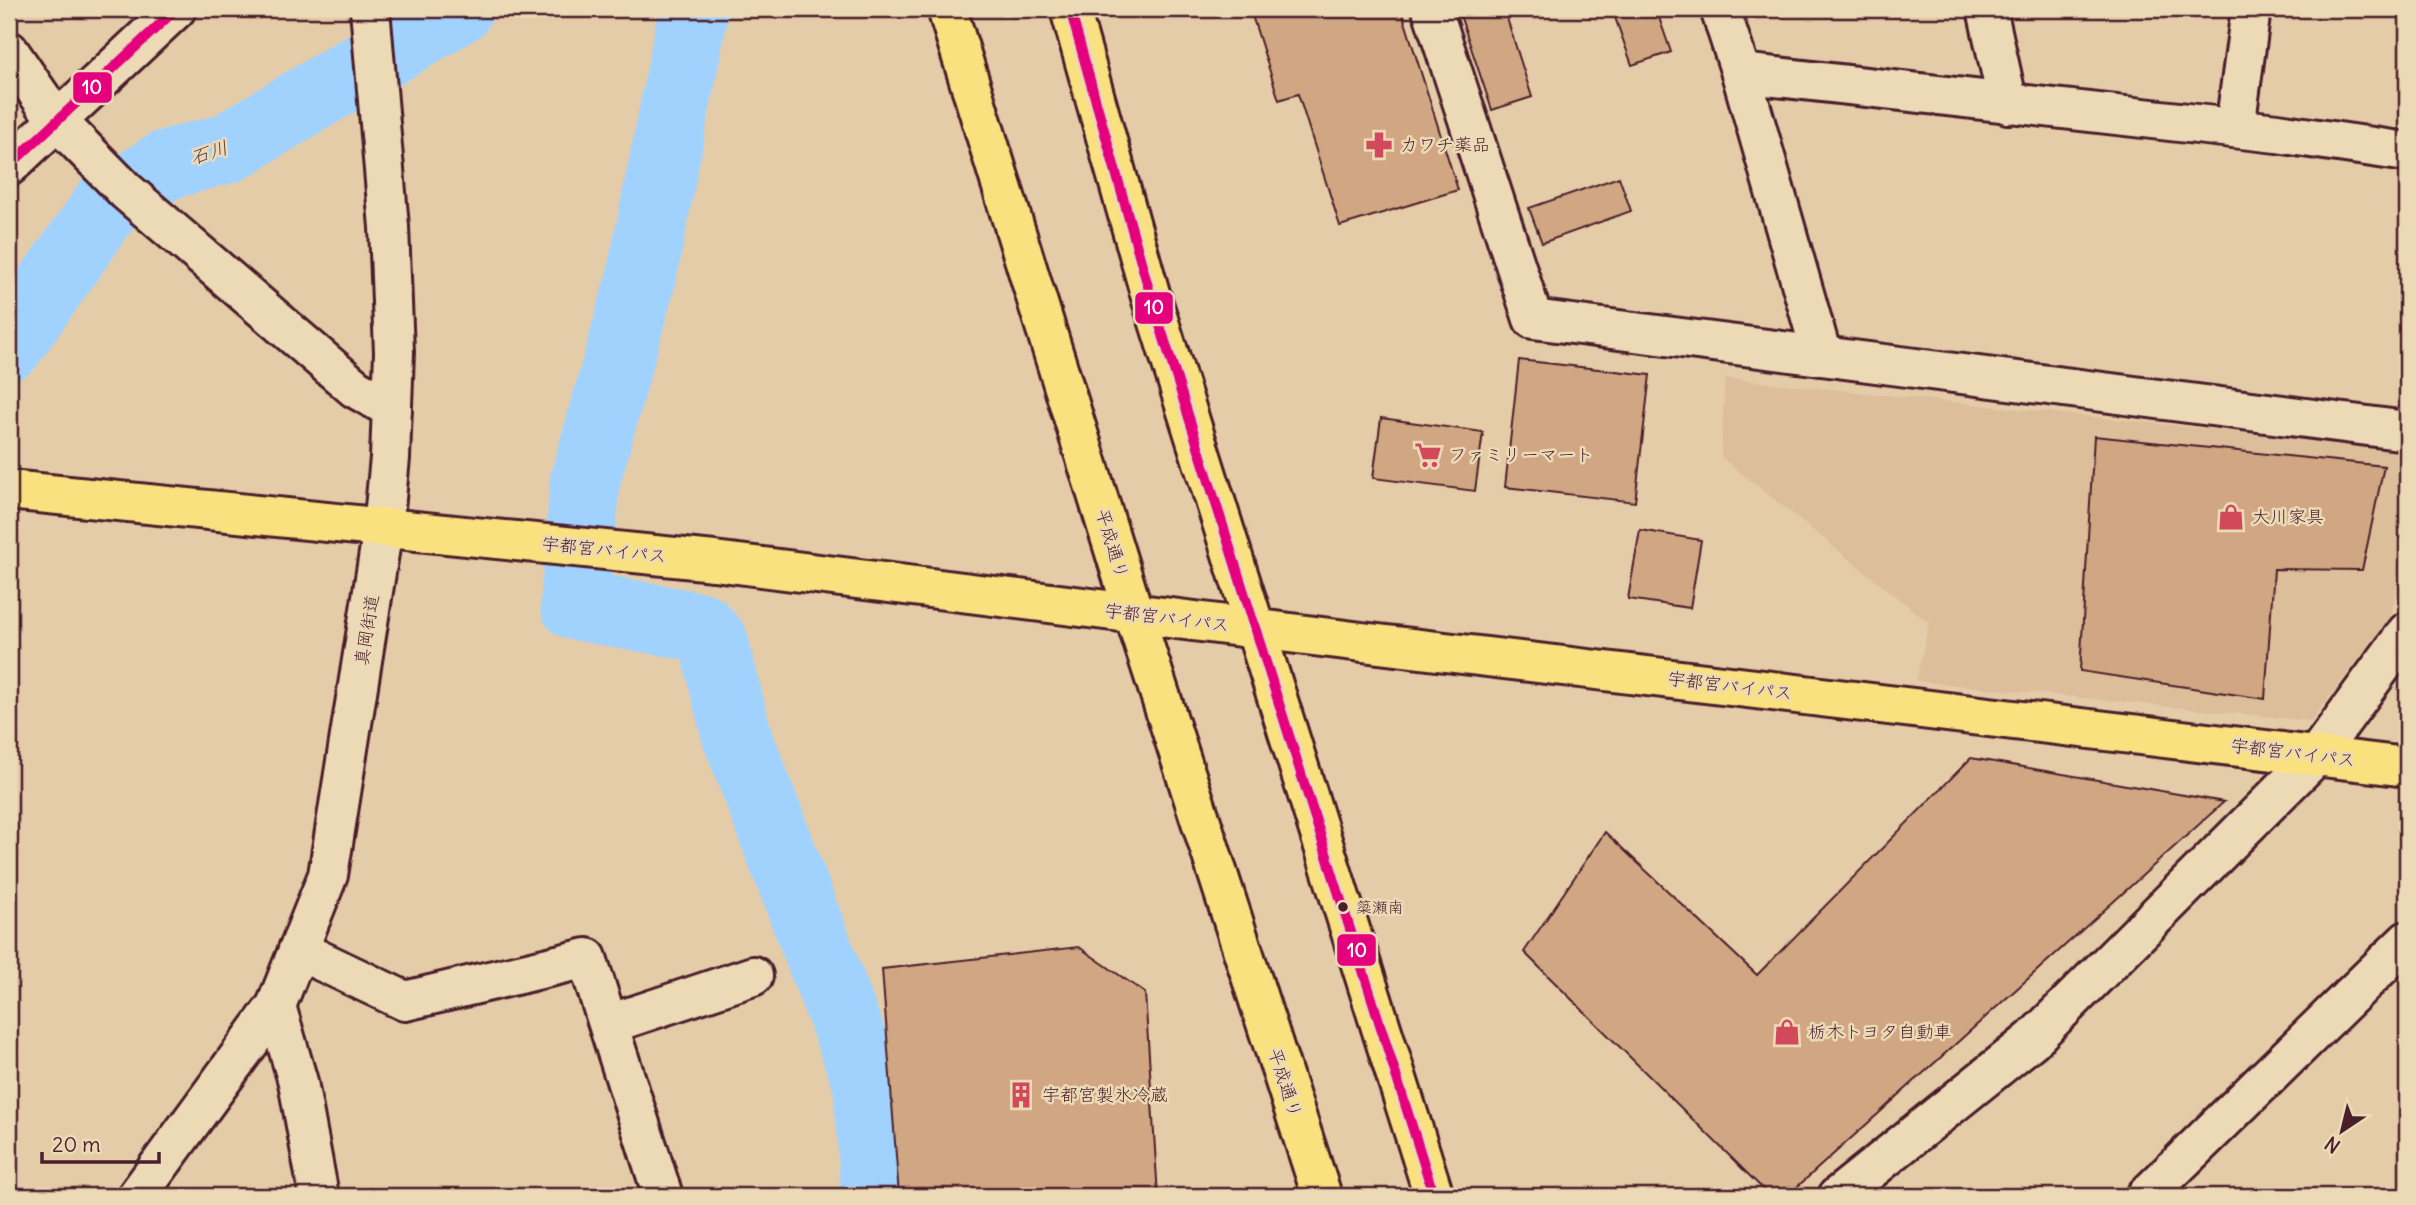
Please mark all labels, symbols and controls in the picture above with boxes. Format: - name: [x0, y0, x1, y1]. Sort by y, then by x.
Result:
- line badge: 10: [72, 71, 113, 104]
- text: 10: [82, 75, 102, 99]
- pharmacy icon: カワチ薬品: [1364, 130, 1394, 160]
- place label: カワチ薬品: [1400, 133, 1490, 156]
- water label: 石川: [187, 135, 231, 169]
- line badge: 10: [1134, 291, 1174, 325]
- text: 10: [1144, 295, 1164, 319]
- supermarket icon: ファミリーマート: [1413, 440, 1443, 470]
- place label: ファミリーマート: [1449, 443, 1593, 466]
- shop icon: 大川家具: [2216, 502, 2246, 532]
- place label: 大川家具: [2252, 505, 2324, 528]
- street label: 平成通り: [1091, 506, 1134, 582]
- street label: 宇都宮バイパス: [540, 531, 668, 568]
- street label: 真岡街道: [350, 593, 383, 667]
- street label: 宇都宮バイパス: [1103, 598, 1231, 637]
- street label: 宇都宮バイパス: [1666, 666, 1794, 705]
- street label: 宇都宮バイパス: [2229, 733, 2357, 772]
- place label: 簗瀬南: [1356, 897, 1404, 917]
- marker: 簗瀬南: [1336, 900, 1350, 914]
- line badge: 10: [1336, 933, 1377, 967]
- text: 10: [1347, 938, 1367, 962]
- shop icon: 栃木トヨタ自動車: [1772, 1017, 1802, 1047]
- place label: 栃木トヨタ自動車: [1808, 1020, 1952, 1043]
- street label: 平成通り: [1263, 1045, 1308, 1121]
- building icon: 宇都宮製氷冷蔵: [1006, 1080, 1036, 1110]
- place label: 宇都宮製氷冷蔵: [1042, 1083, 1168, 1106]
- north arrow: [2308, 1096, 2378, 1166]
- scale bar: [42, 1121, 159, 1165]
- text: 20 m: [52, 1131, 101, 1158]
- text: N: [2320, 1131, 2345, 1159]

